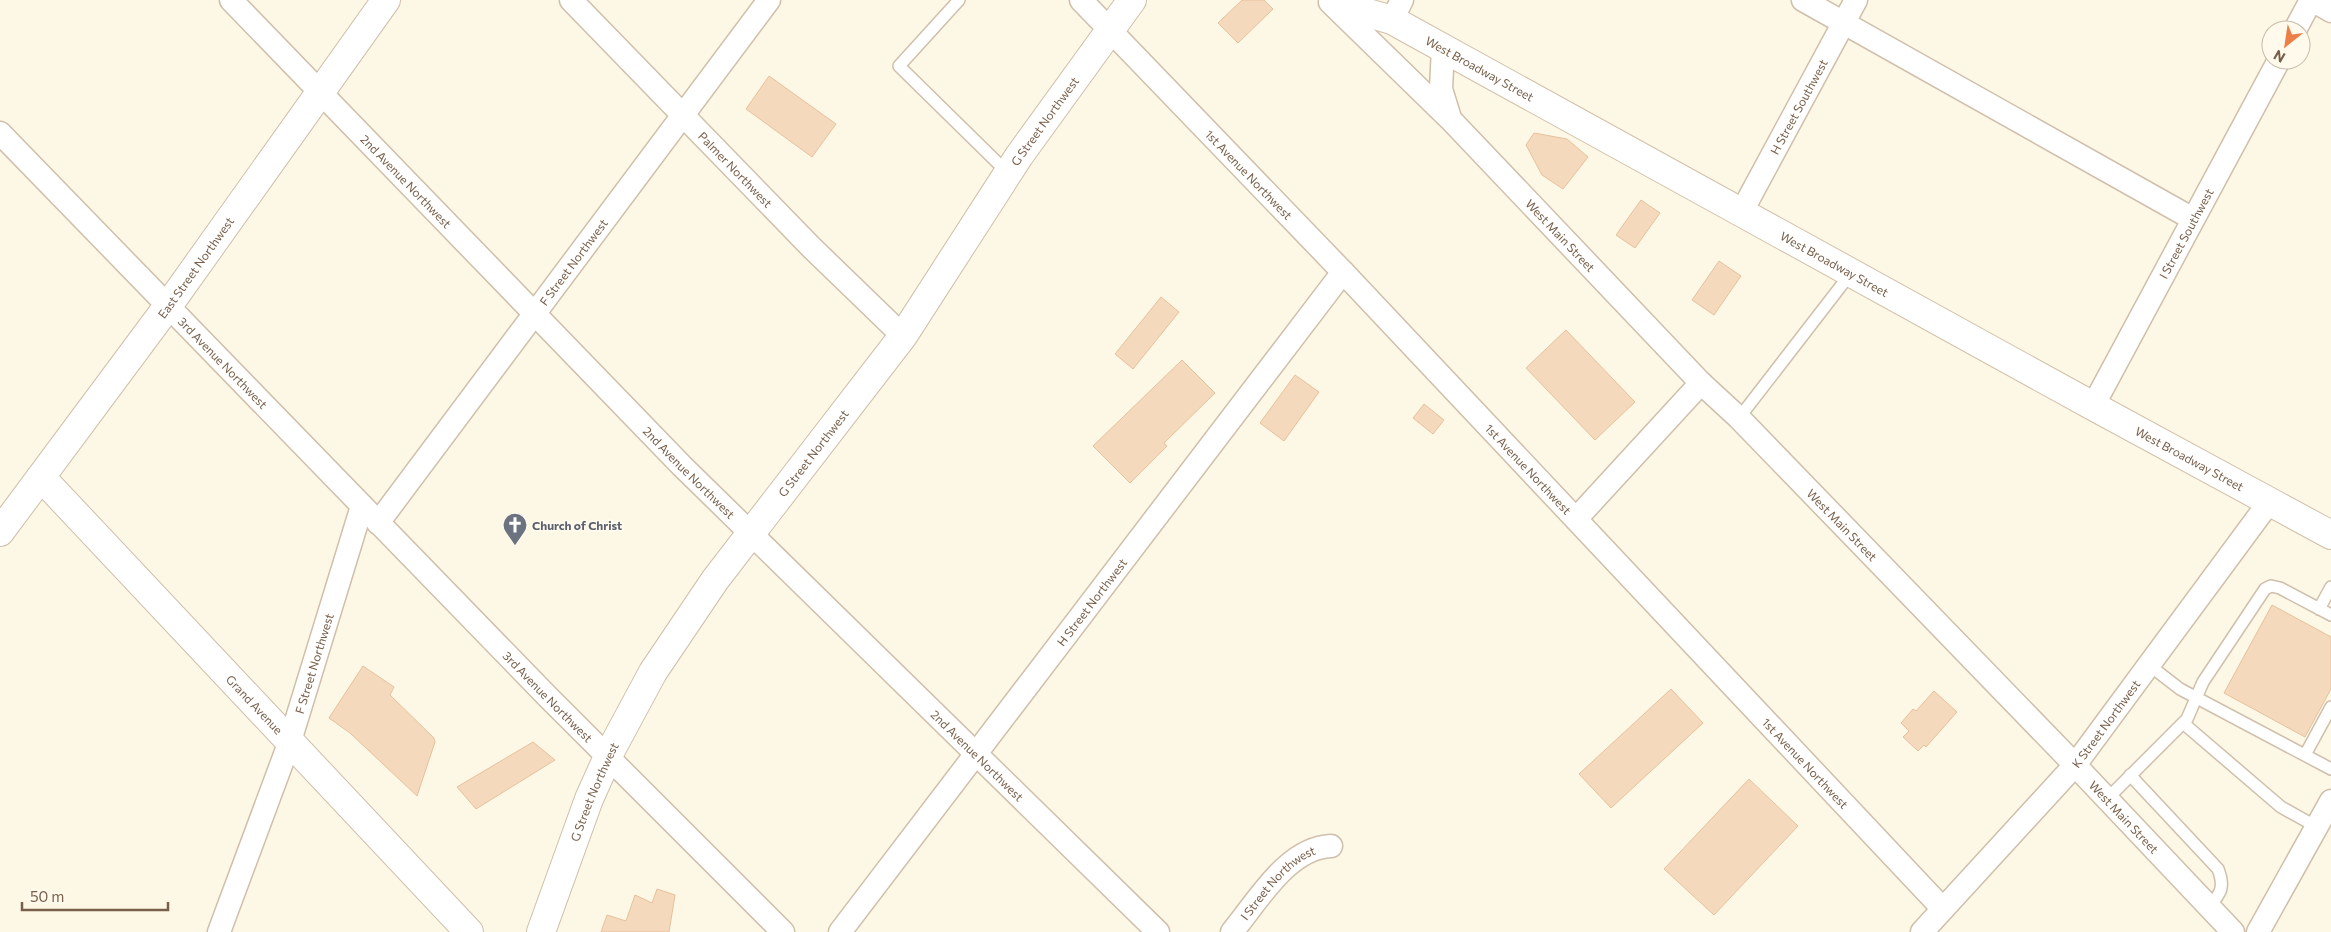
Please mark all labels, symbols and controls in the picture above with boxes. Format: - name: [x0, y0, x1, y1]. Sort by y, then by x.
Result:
- north arrow: [2261, 20, 2311, 70]
- street label: West Broadway Street: [1423, 33, 1536, 104]
- text: N: [2270, 47, 2288, 67]
- street label: H Street Southwest: [1767, 56, 1830, 157]
- street label: G Street Northwest: [1008, 74, 1081, 168]
- street label: 1st Avenue Northwest: [1203, 127, 1295, 222]
- street label: Palmer Northwest: [696, 129, 775, 210]
- street label: 2nd Avenue Northwest: [358, 132, 454, 231]
- street label: I Street Southwest: [2156, 186, 2216, 281]
- street label: West Main Street: [1523, 196, 1598, 274]
- street label: East Street Northwest: [155, 214, 236, 321]
- street label: F Street Northwest: [536, 216, 610, 308]
- street label: West Broadway Street: [1778, 228, 1891, 299]
- street label: 3rd Avenue Northwest: [175, 314, 271, 411]
- street label: G Street Northwest: [775, 407, 851, 499]
- street label: 1st Avenue Northwest: [1482, 421, 1574, 517]
- street label: 2nd Avenue Northwest: [640, 423, 738, 521]
- street label: West Broadway Street: [2133, 423, 2246, 494]
- street label: West Main Street: [1804, 486, 1880, 563]
- church icon: Church of Christ: [502, 512, 528, 546]
- place label: Church of Christ: [532, 518, 622, 532]
- street label: H Street Northwest: [1054, 555, 1129, 648]
- street label: F Street Northwest: [292, 611, 336, 715]
- street label: 3rd Avenue Northwest: [500, 648, 596, 745]
- street label: Grand Avenue: [224, 672, 286, 737]
- street label: K Street Northwest: [2069, 677, 2143, 770]
- street label: 2nd Avenue Northwest: [928, 707, 1027, 804]
- street label: 1st Avenue Northwest: [1759, 715, 1851, 811]
- street label: G Street Northwest: [567, 740, 621, 843]
- street label: West Main Street: [2087, 778, 2162, 856]
- street label: I Street Northwest: [1237, 843, 1317, 922]
- scale bar: [22, 880, 169, 912]
- text: 50 m: [30, 887, 64, 905]

